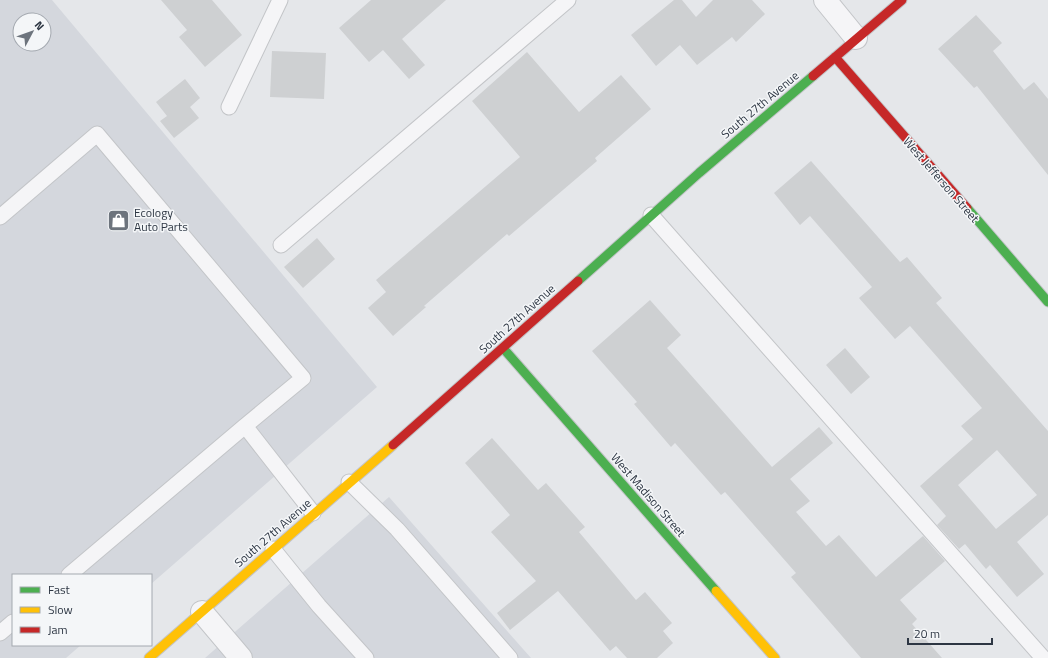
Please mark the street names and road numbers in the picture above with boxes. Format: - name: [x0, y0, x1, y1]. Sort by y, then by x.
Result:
- street label: South 27th Avenue: [717, 66, 803, 143]
- street label: West Jefferson Street: [899, 133, 985, 227]
- street label: South 27th Avenue: [474, 279, 559, 358]
- street label: West Madison Street: [606, 448, 691, 541]
- street label: South 27th Avenue: [230, 494, 315, 572]

